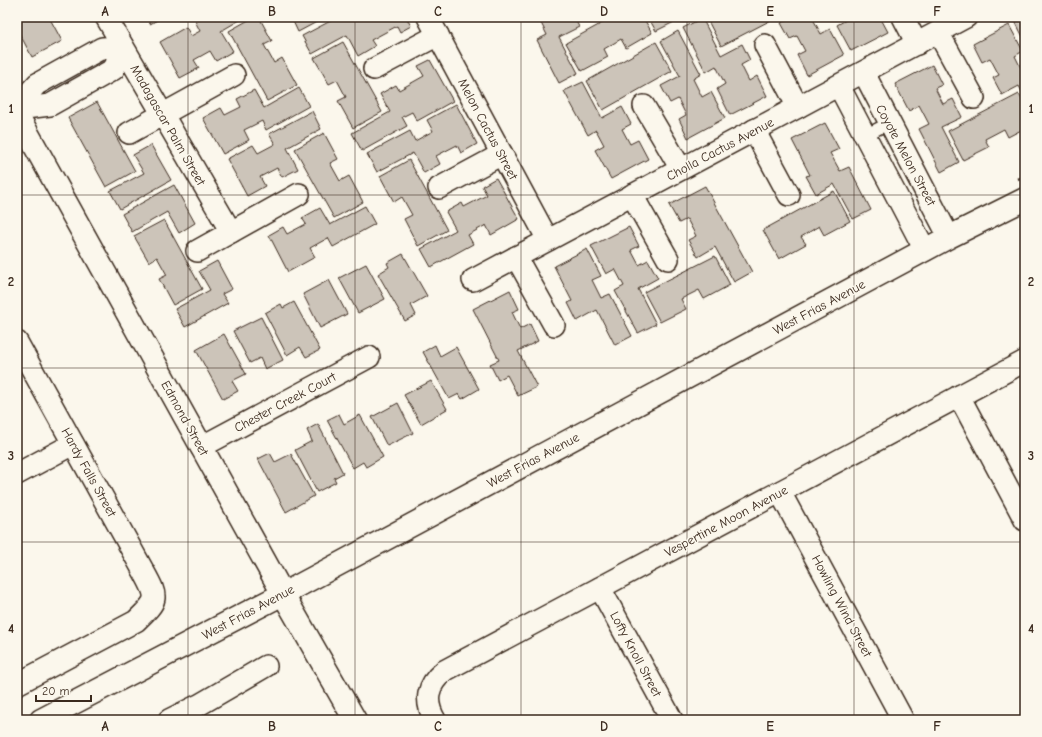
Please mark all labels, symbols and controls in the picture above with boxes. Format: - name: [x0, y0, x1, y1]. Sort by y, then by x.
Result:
- text: A: [101, 4, 109, 19]
- text: B: [268, 4, 276, 19]
- text: C: [434, 4, 442, 19]
- text: D: [600, 4, 608, 19]
- text: E: [766, 4, 774, 19]
- text: F: [933, 4, 941, 19]
- street label: Madagascar Palm Street: [127, 62, 209, 189]
- street label: Melon Cactus Street: [455, 76, 522, 183]
- text: 1: [8, 101, 14, 116]
- text: 1: [1028, 101, 1034, 116]
- street label: Coyote Melon Street: [873, 102, 940, 209]
- street label: Cholla Cactus Avenue: [664, 114, 777, 184]
- text: 2: [8, 274, 14, 289]
- text: 2: [1028, 274, 1034, 289]
- street label: West Frias Avenue: [770, 276, 868, 338]
- street label: Chester Creek Court: [232, 368, 340, 435]
- street label: Edmond Street: [158, 378, 212, 459]
- street label: Hardy Falls Street: [58, 425, 120, 520]
- street label: West Frias Avenue: [484, 429, 582, 491]
- text: 3: [8, 448, 14, 463]
- text: 3: [1028, 448, 1034, 463]
- street label: Vespertine Moon Avenue: [662, 482, 791, 560]
- street label: Howling Wind Street: [809, 552, 876, 661]
- street label: West Frias Avenue: [199, 581, 297, 643]
- street label: Lofty Knoll Street: [607, 609, 665, 700]
- text: 4: [8, 621, 14, 636]
- text: 4: [1028, 621, 1034, 636]
- scale bar: [36, 677, 91, 703]
- text: 20 m: [42, 684, 70, 698]
- text: A: [101, 719, 109, 734]
- text: B: [268, 719, 276, 734]
- text: C: [434, 719, 442, 734]
- text: D: [600, 719, 608, 734]
- text: E: [766, 719, 774, 734]
- text: F: [933, 719, 941, 734]

